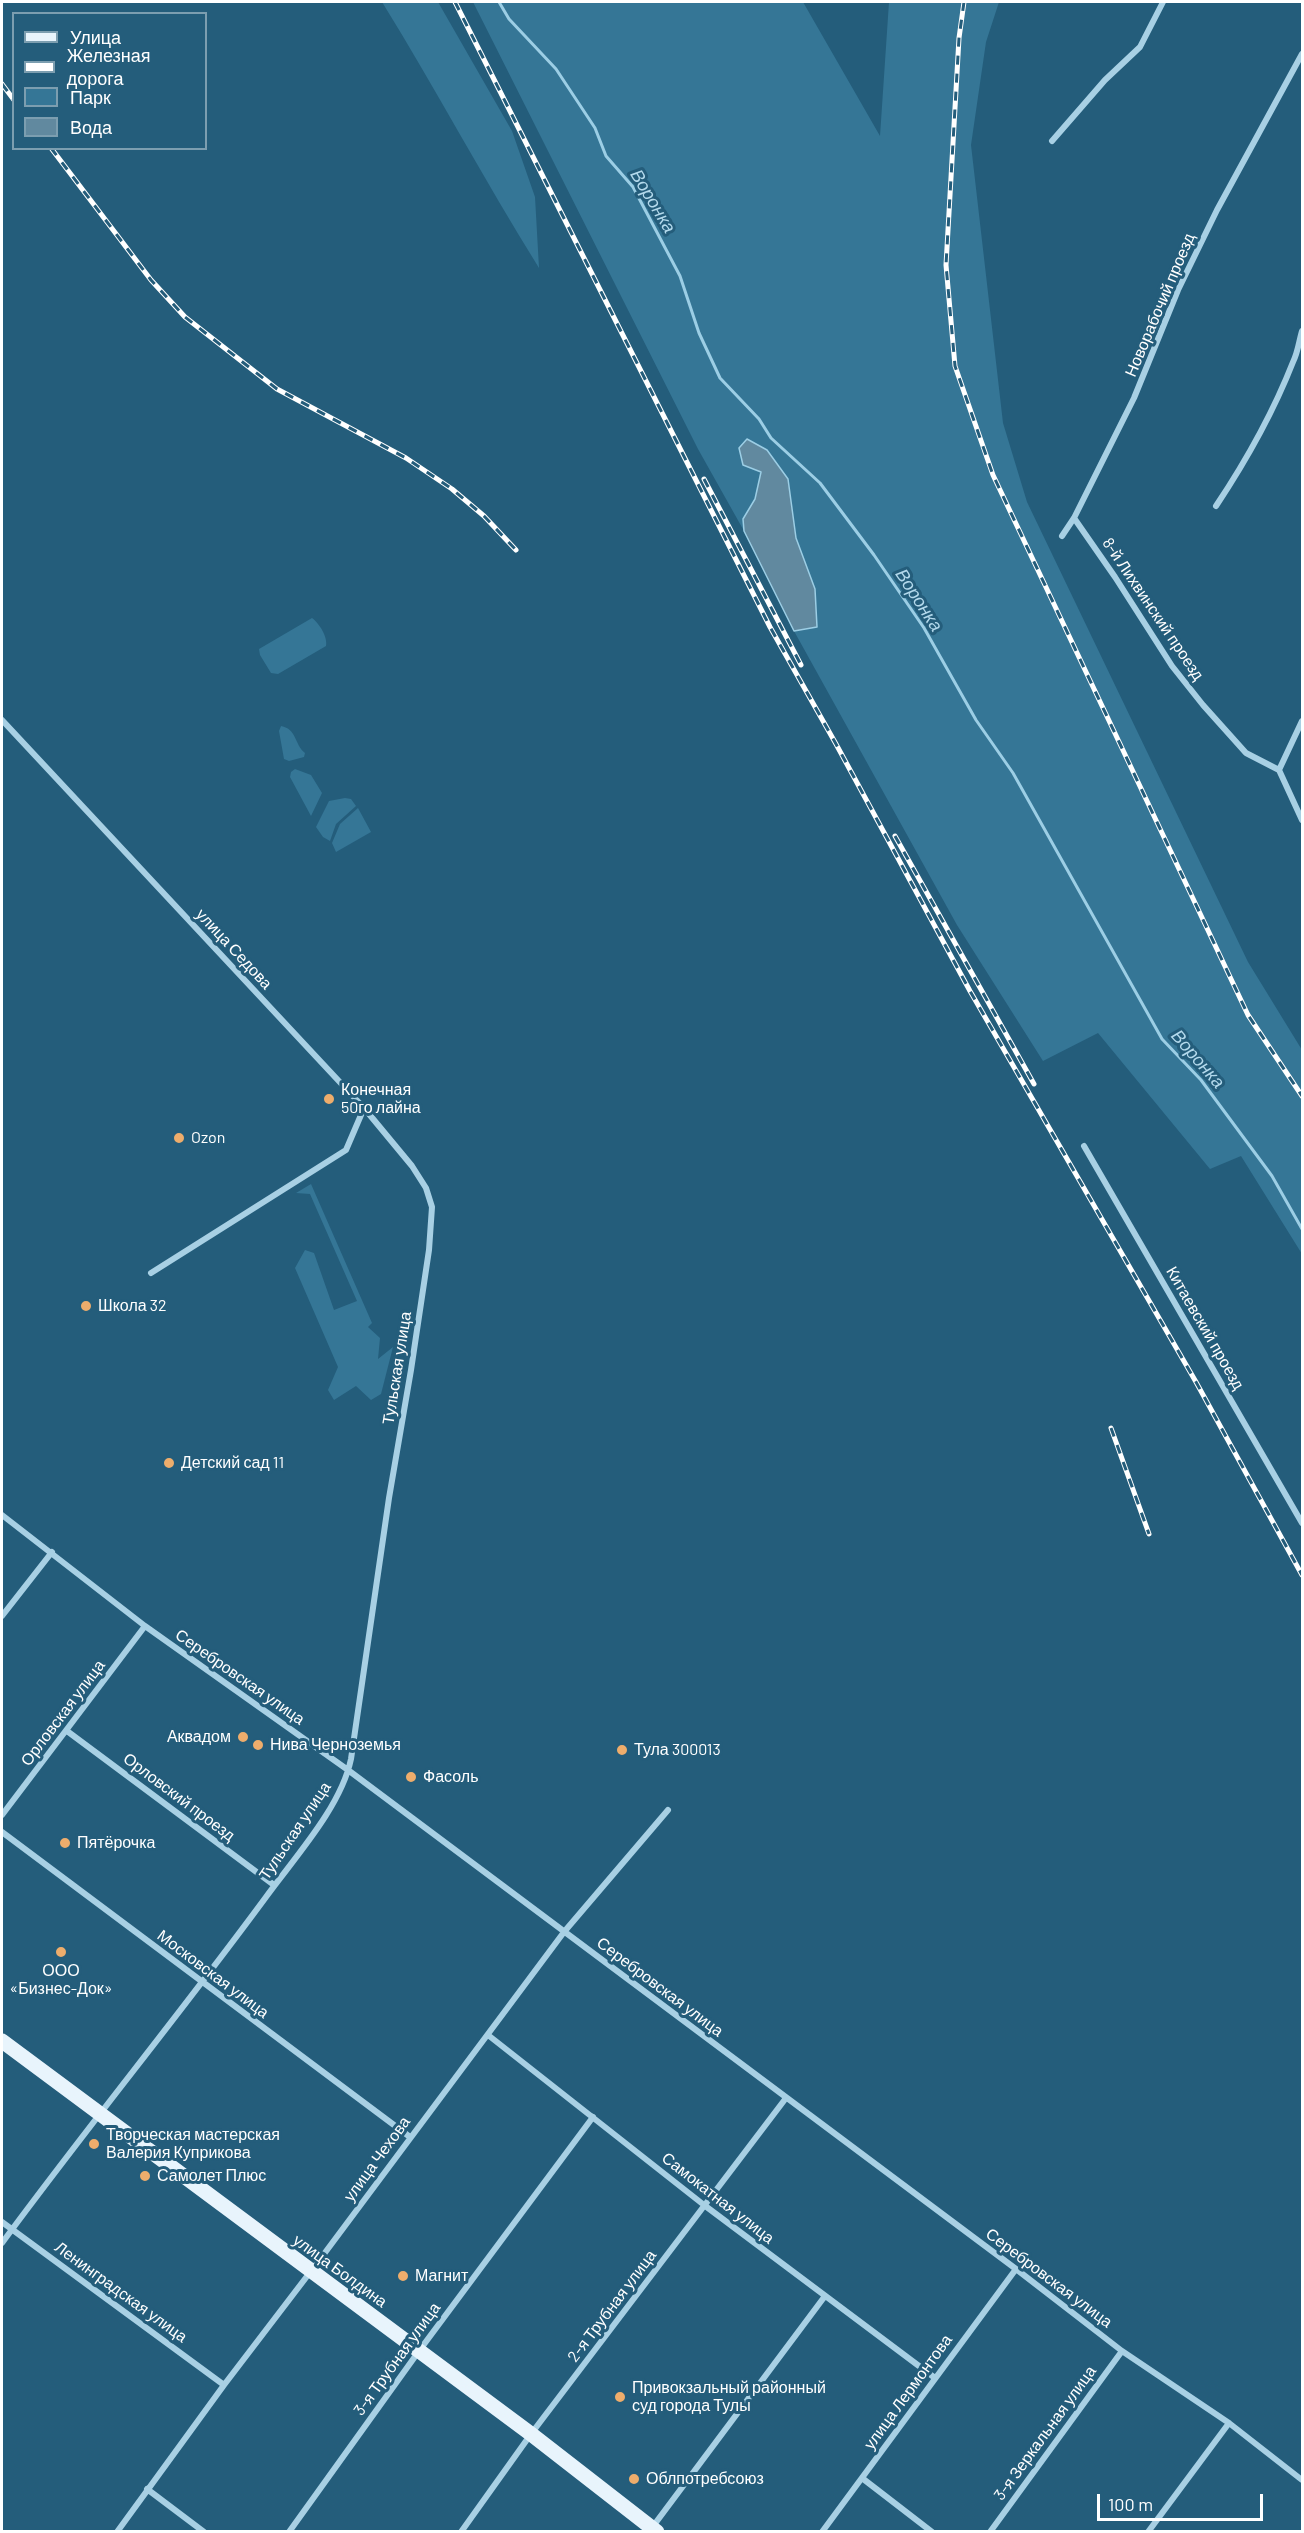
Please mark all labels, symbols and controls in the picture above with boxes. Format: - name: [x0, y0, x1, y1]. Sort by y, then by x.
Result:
- legend: [12, 12, 207, 150]
- text: Улица: [70, 26, 121, 48]
- text: Железная дорога: [67, 44, 151, 89]
- text: Парк: [70, 86, 111, 108]
- text: Вода: [70, 116, 112, 138]
- water label: Воронка: [626, 165, 680, 237]
- street label: Новорабочий проезд: [1121, 230, 1199, 380]
- street label: 8-й Лихвинский проезд: [1098, 534, 1208, 684]
- water label: Воронка: [891, 565, 947, 635]
- street label: улица Седова: [192, 905, 276, 993]
- water label: Воронка: [1167, 1025, 1229, 1093]
- place label: Конечная 50го лайна: [341, 1080, 421, 1118]
- marker: Конечная 50го лайна: [322, 1092, 336, 1106]
- place label: Ozon: [191, 1128, 225, 1148]
- marker: Ozon: [172, 1131, 186, 1145]
- street label: Китаевский проезд: [1162, 1263, 1248, 1393]
- place label: Школа 32: [98, 1296, 167, 1316]
- marker: Школа 32: [79, 1299, 93, 1313]
- street label: Тульская улица: [379, 1310, 415, 1426]
- place label: Детский сад 11: [181, 1453, 284, 1473]
- marker: Детский сад 11: [162, 1456, 176, 1470]
- street label: Серебровская улица: [172, 1625, 308, 1729]
- street label: Орловская улица: [17, 1656, 109, 1770]
- place label: Аквадом: [167, 1727, 231, 1747]
- marker: Аквадом: [236, 1730, 250, 1744]
- place label: Нива Черноземья: [270, 1735, 401, 1755]
- marker: Нива Черноземья: [251, 1738, 265, 1752]
- place label: Тула 300013: [634, 1740, 721, 1760]
- marker: Тула 300013: [615, 1743, 629, 1757]
- street label: Орловский проезд: [119, 1749, 239, 1845]
- place label: Фасоль: [423, 1767, 478, 1787]
- marker: Фасоль: [404, 1770, 418, 1784]
- street label: Тульская улица: [255, 1778, 335, 1884]
- place label: Пятёрочка: [77, 1833, 155, 1853]
- marker: Пятёрочка: [58, 1836, 72, 1850]
- street label: Московская улица: [153, 1926, 273, 2022]
- street label: Серебровская улица: [593, 1933, 727, 2041]
- marker: ООО «Бизнес-Док»: [54, 1945, 68, 1959]
- place label: ООО «Бизнес-Док»: [9, 1961, 113, 1999]
- street label: улица Чехова: [340, 2113, 414, 2205]
- place label: Творческая мастерская Валерия Куприкова: [106, 2125, 280, 2163]
- marker: Творческая мастерская Валерия Куприкова: [87, 2137, 101, 2151]
- street label: Самокатная улица: [658, 2148, 778, 2248]
- place label: Самолет Плюс: [157, 2166, 266, 2186]
- marker: Самолет Плюс: [138, 2169, 152, 2183]
- street label: Серебровская улица: [982, 2224, 1116, 2332]
- street label: улица Болдина: [289, 2230, 391, 2312]
- street label: Ленинградская улица: [51, 2237, 191, 2347]
- street label: 2-я Трубная улица: [564, 2246, 660, 2366]
- place label: Магнит: [415, 2266, 468, 2286]
- marker: Магнит: [396, 2269, 410, 2283]
- street label: 3-я Трубная улица: [350, 2299, 444, 2419]
- street label: улица Лермонтова: [860, 2331, 956, 2453]
- street label: 3-я Зеркальная улица: [990, 2362, 1100, 2504]
- place label: Привокзальный районный суд города Тулы: [632, 2378, 826, 2416]
- marker: Привокзальный районный суд города Тулы: [613, 2390, 627, 2404]
- place label: Облпотребсоюз: [646, 2469, 764, 2489]
- marker: Облпотребсоюз: [627, 2472, 641, 2486]
- scale bar: [1100, 2482, 1266, 2520]
- text: 100 m: [1108, 2493, 1153, 2515]

